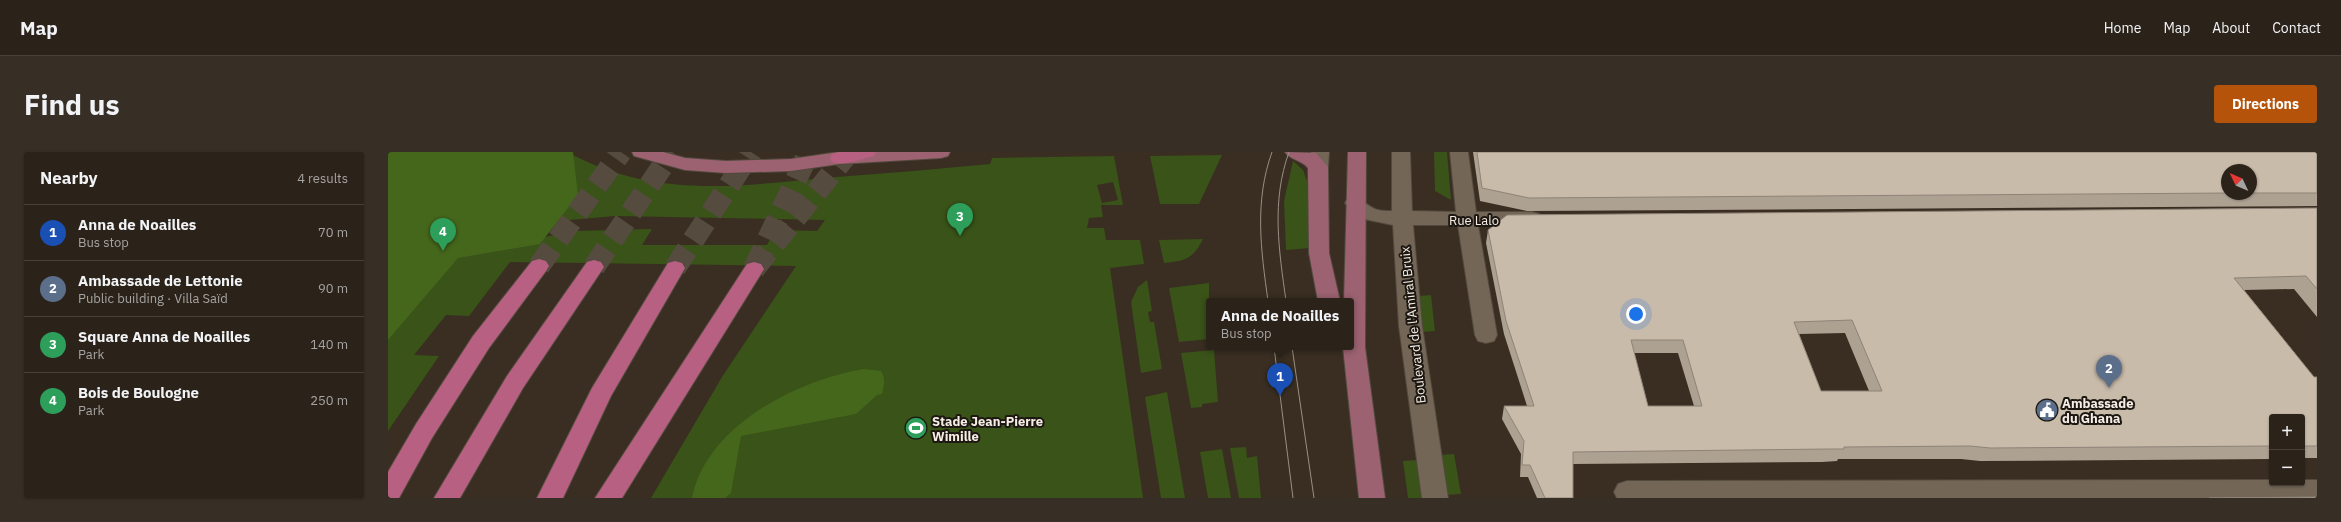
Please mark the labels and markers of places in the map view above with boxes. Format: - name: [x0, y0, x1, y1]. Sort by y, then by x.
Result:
- pin: 3: [947, 203, 973, 236]
- pin: 4: [430, 218, 456, 251]
- pin: 2: [2096, 355, 2122, 388]
- pin: 1: [1267, 363, 1293, 396]
- place label: Ambassade du Ghana: [2062, 395, 2133, 427]
- public building icon: Ambassade du Ghana: [2034, 397, 2060, 423]
- place label: Stade Jean-Pierre Wimille: [932, 413, 1043, 445]
- sports icon: Stade Jean-Pierre Wimille: [903, 415, 929, 441]

